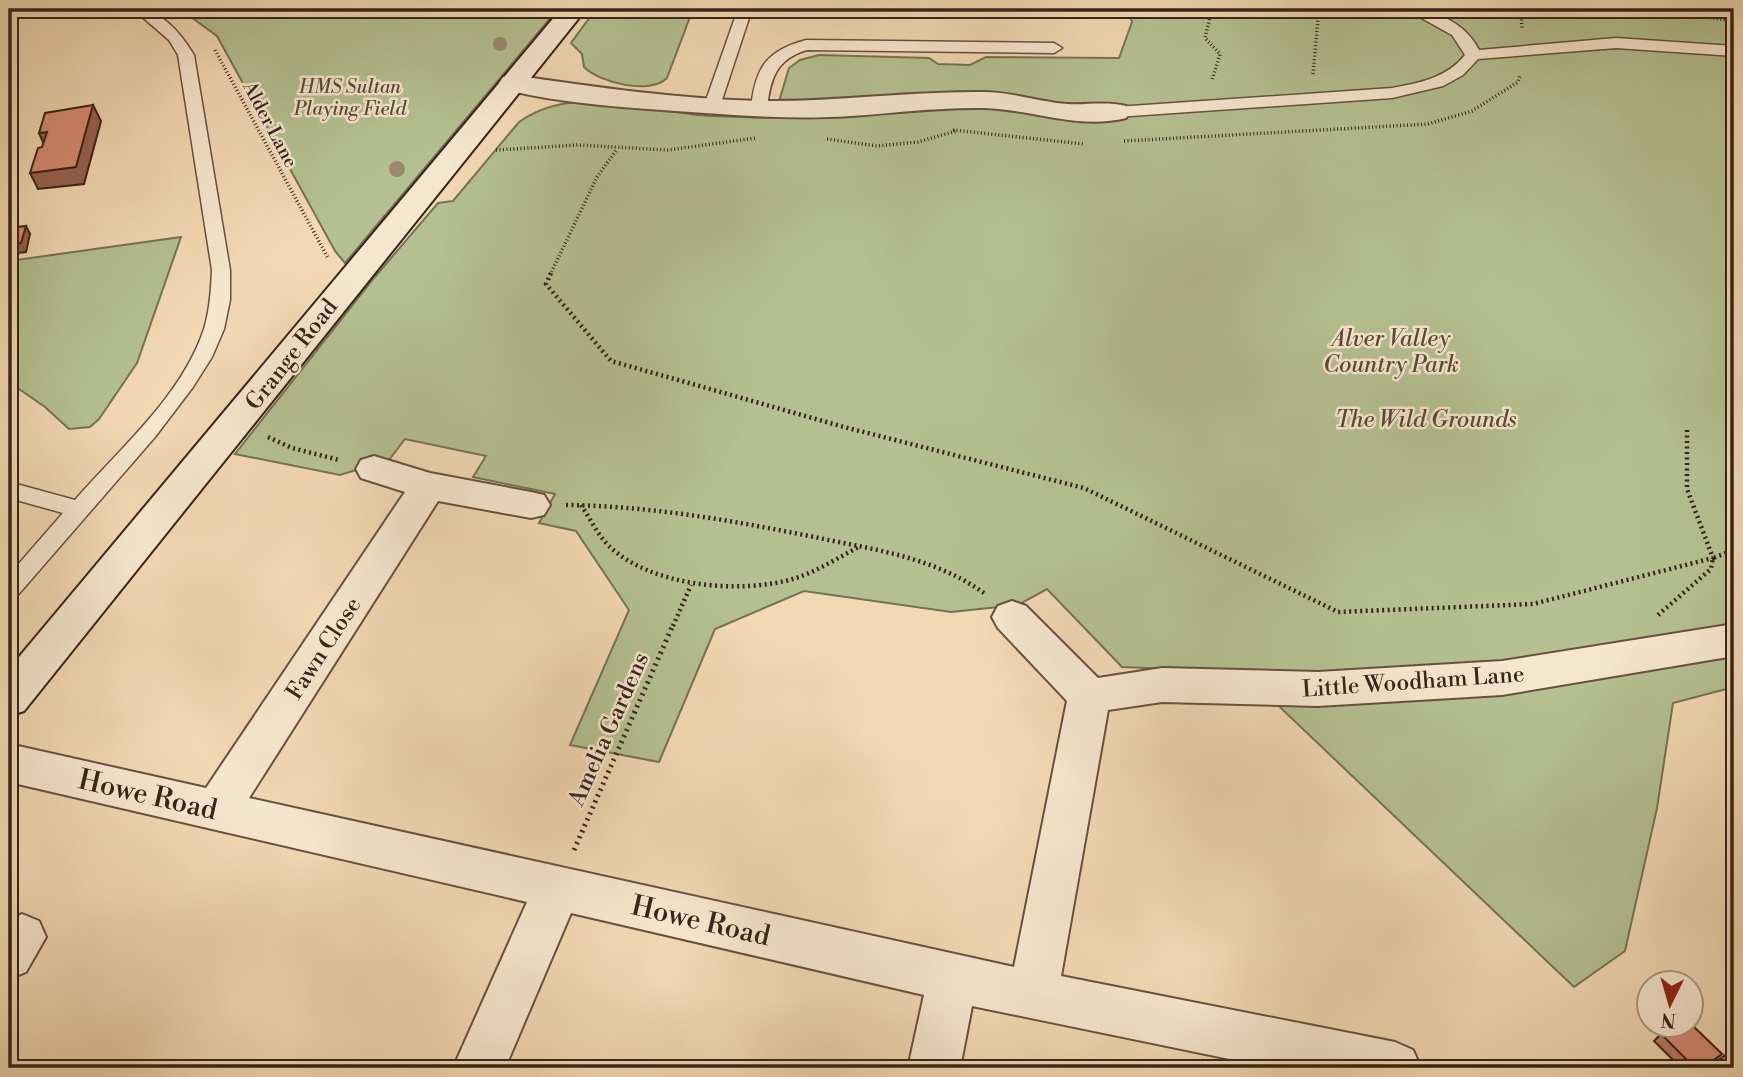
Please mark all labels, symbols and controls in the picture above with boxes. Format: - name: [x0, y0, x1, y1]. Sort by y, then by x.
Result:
- park label: HMS Sultan Playing Field: [293, 75, 407, 121]
- street label: Alder Lane: [237, 76, 303, 172]
- street label: Grange Road: [240, 293, 344, 416]
- park label: Alver Valley Country Park: [1323, 325, 1459, 379]
- park label: The Wild Grounds: [1335, 406, 1517, 434]
- street label: Fawn Close: [280, 592, 367, 705]
- street label: Amelia Gardens: [562, 648, 655, 811]
- street label: Little Woodham Lane: [1301, 660, 1525, 704]
- street label: Howe Road: [75, 762, 221, 828]
- street label: Howe Road: [628, 888, 774, 954]
- north arrow: [1634, 968, 1704, 1038]
- text: N: [1660, 1007, 1677, 1033]

